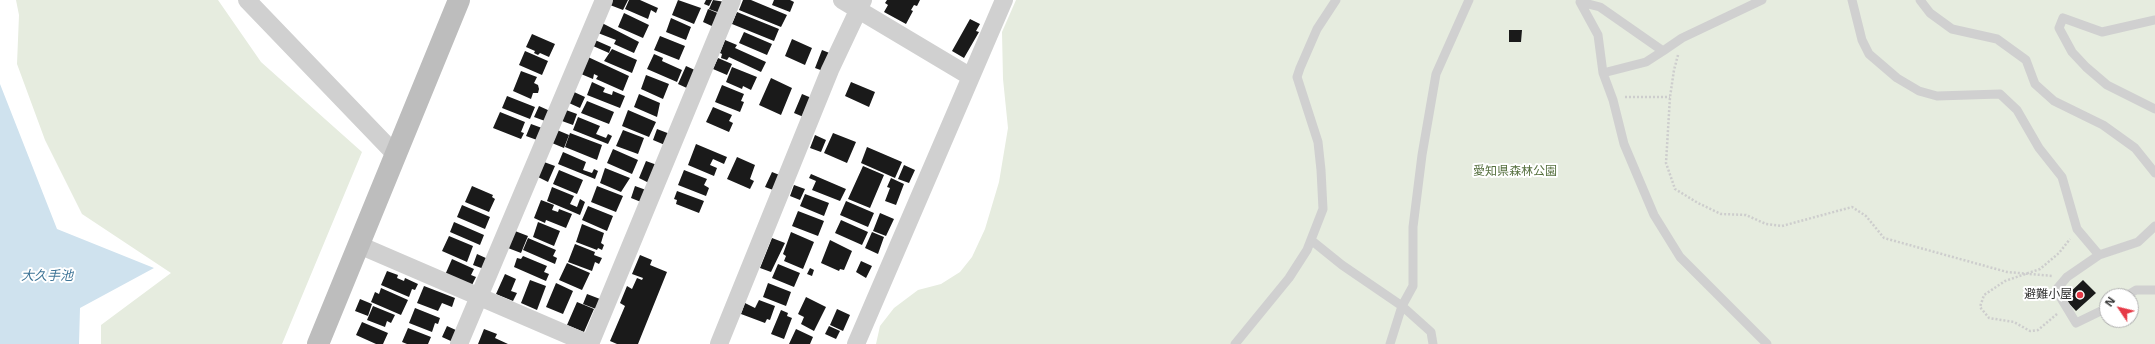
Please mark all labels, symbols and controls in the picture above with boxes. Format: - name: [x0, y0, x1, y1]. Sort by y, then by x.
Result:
- park label: 愛知県森林公園: [1473, 165, 1557, 179]
- water label: 大久手池: [21, 268, 73, 284]
- place label: 避難小屋: [2024, 288, 2072, 302]
- north arrow: [2099, 288, 2139, 328]
- marker: 避難小屋: [2075, 290, 2085, 300]
- text: N: [2101, 293, 2118, 309]

